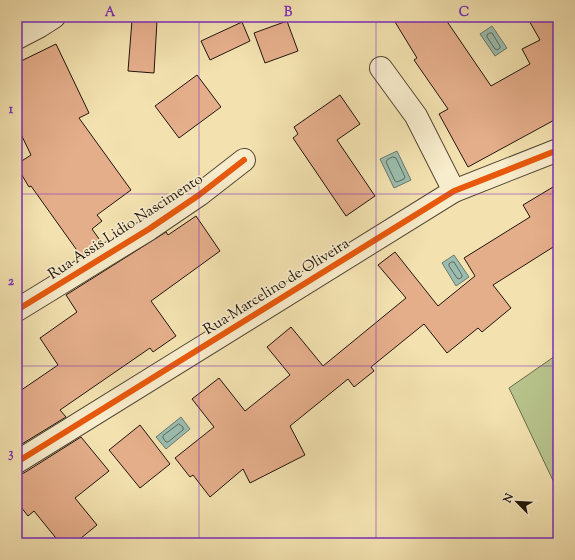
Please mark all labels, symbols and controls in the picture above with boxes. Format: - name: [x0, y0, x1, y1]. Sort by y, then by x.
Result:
- text: A: [105, 4, 116, 22]
- text: B: [284, 4, 293, 22]
- text: C: [459, 4, 469, 22]
- text: 1: [9, 101, 14, 119]
- street label: Rua Assis Lidio Nascimento: [44, 169, 207, 285]
- street label: Rua Marcelino de Oliveira: [200, 234, 354, 341]
- text: 2: [8, 273, 15, 291]
- text: 3: [8, 445, 14, 463]
- north arrow: [497, 482, 537, 522]
- text: N: [499, 491, 518, 507]

